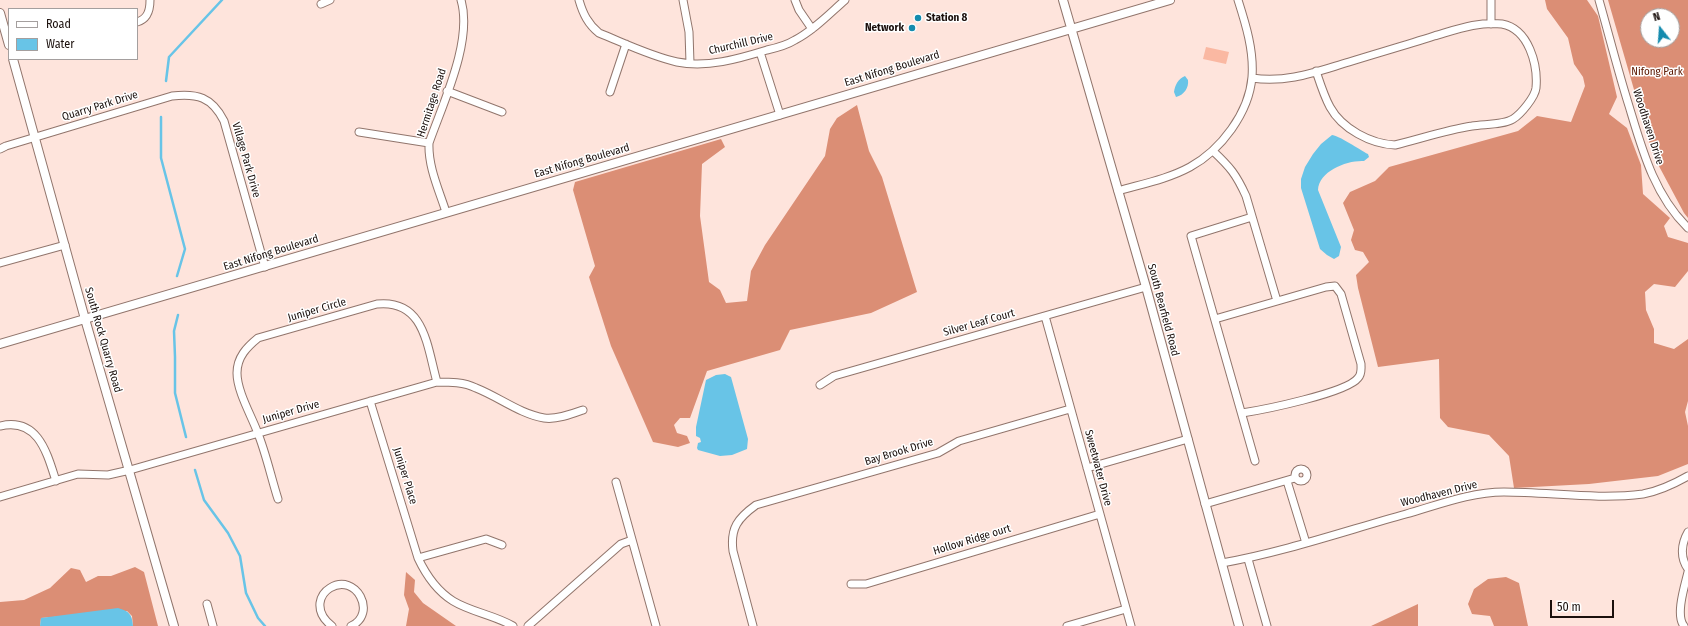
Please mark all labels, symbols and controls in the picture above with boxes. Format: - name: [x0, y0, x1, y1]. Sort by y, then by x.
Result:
- legend: [8, 8, 138, 60]
- north arrow: [1640, 8, 1680, 48]
- text: N: [1652, 10, 1662, 24]
- place label: Station 8: [926, 11, 967, 25]
- marker: Station 8: [913, 13, 923, 23]
- text: Road: [46, 17, 71, 31]
- place label: Network: [865, 21, 904, 35]
- marker: Network: [907, 23, 917, 33]
- street label: Churchill Drive: [708, 30, 774, 58]
- text: Water: [46, 37, 74, 51]
- street label: East Nifong Boulevard: [843, 48, 941, 90]
- park label: Nifong Park: [1631, 65, 1683, 79]
- street label: Hermitage Road: [415, 67, 449, 139]
- street label: Quarry Park Drive: [60, 88, 140, 124]
- street label: Woodhaven Drive: [1630, 88, 1666, 166]
- street label: Village Park Drive: [229, 121, 263, 199]
- street label: East Nifong Boulevard: [533, 141, 631, 181]
- street label: East Nifong Boulevard: [222, 232, 320, 274]
- street label: South Bearfield Road: [1144, 262, 1182, 358]
- street label: South Rock Quarry Road: [82, 286, 124, 394]
- street label: Juniper Circle: [286, 295, 348, 325]
- street label: Silver Leaf Court: [942, 307, 1016, 339]
- street label: Juniper Drive: [261, 398, 321, 426]
- street label: Sweetwater Drive: [1082, 429, 1114, 507]
- street label: Bay Brook Drive: [863, 435, 935, 469]
- street label: Juniper Place: [390, 446, 420, 506]
- street label: Woodhaven Drive: [1399, 478, 1479, 510]
- street label: Hollow Ridge ourt: [932, 522, 1012, 558]
- scale bar: [1552, 592, 1616, 618]
- text: 50 m: [1557, 600, 1581, 614]

